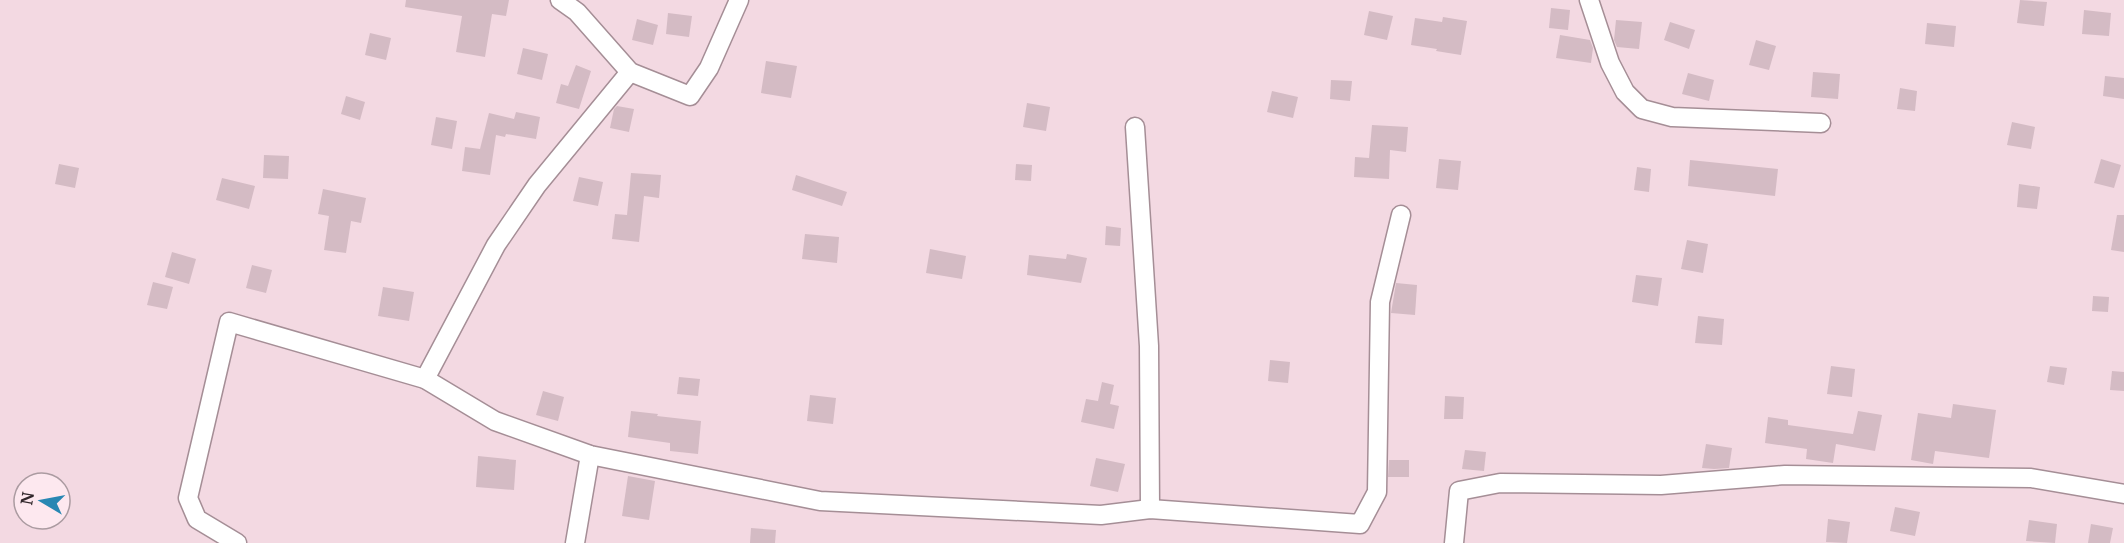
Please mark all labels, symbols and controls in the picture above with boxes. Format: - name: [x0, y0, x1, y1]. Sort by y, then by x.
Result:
- north arrow: [12, 471, 72, 531]
- text: N: [16, 490, 38, 506]

